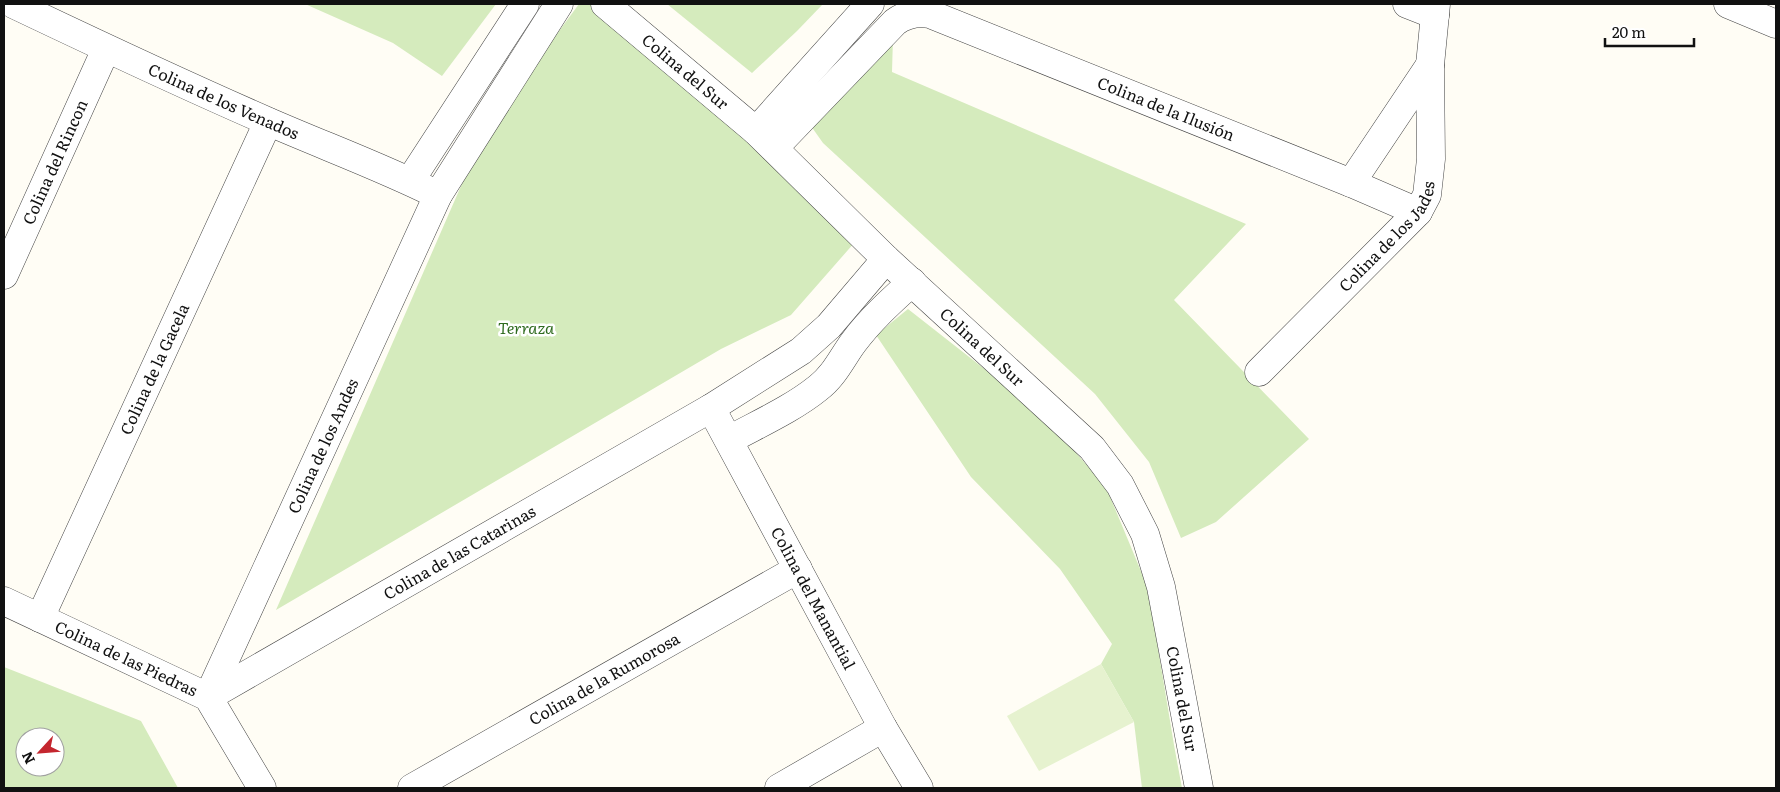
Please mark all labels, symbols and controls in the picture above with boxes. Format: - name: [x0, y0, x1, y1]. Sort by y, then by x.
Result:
- scale bar: [1605, 15, 1694, 47]
- text: 20 m: [1612, 20, 1646, 43]
- street label: Colina del Sur: [637, 27, 735, 115]
- street label: Colina de los Venados: [145, 56, 303, 144]
- street label: Colina de la Ilusión: [1094, 70, 1239, 146]
- street label: Colina del Rincon: [15, 95, 93, 228]
- street label: Colina de los Jades: [1333, 180, 1439, 296]
- street label: Colina de la Gacela: [113, 299, 194, 438]
- street label: Colina del Sur: [935, 301, 1030, 392]
- park label: Terraza: [498, 315, 555, 339]
- street label: Colina de los Andes: [281, 374, 363, 517]
- street label: Colina de las Catarinas: [378, 498, 540, 605]
- street label: Colina del Manantial: [766, 522, 862, 673]
- street label: Colina de las Piedras: [51, 614, 202, 701]
- street label: Colina de la Rumorosa: [524, 626, 684, 730]
- street label: Colina del Sur: [1161, 644, 1205, 754]
- north arrow: [15, 727, 65, 777]
- text: N: [16, 748, 39, 768]

